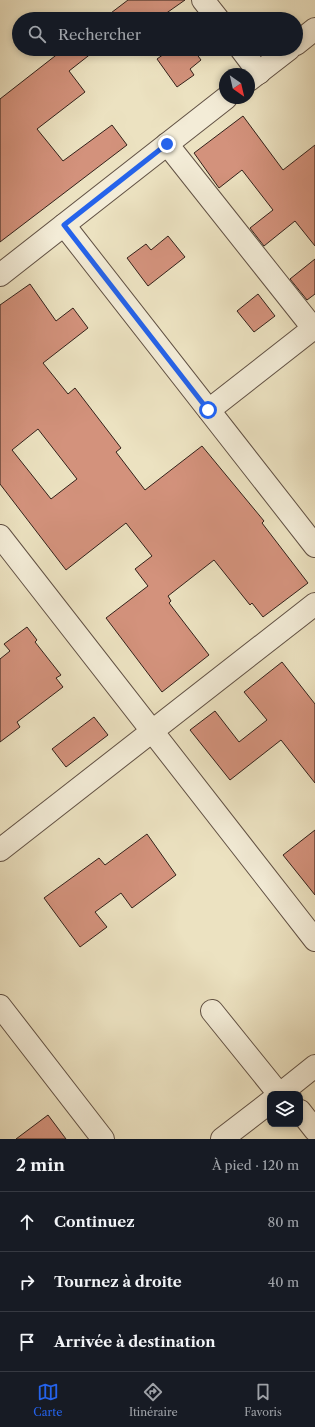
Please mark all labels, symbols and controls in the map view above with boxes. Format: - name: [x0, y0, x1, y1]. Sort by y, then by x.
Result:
- search box: [12, 12, 303, 56]
- icon: search: [26, 23, 48, 45]
- text: Rechercher: [58, 25, 141, 44]
- north arrow: [219, 68, 255, 104]
- route end: [158, 135, 176, 153]
- route start: [199, 401, 217, 419]
- map controls: [267, 1091, 303, 1127]
- button: layers: [267, 1091, 303, 1127]
- text: 2 min: [16, 1155, 65, 1175]
- text: À pied · 120 m: [212, 1157, 299, 1173]
- icon: ahead: [16, 1211, 38, 1233]
- text: Continuez: [54, 1212, 135, 1231]
- text: 80 m: [267, 1214, 299, 1230]
- icon: right: [16, 1271, 38, 1293]
- text: Tournez à droite: [54, 1272, 182, 1291]
- text: 40 m: [268, 1274, 299, 1290]
- icon: arrive: [16, 1331, 38, 1353]
- text: Arrivée à destination: [54, 1332, 216, 1351]
- tab: Carte: [33, 1381, 62, 1419]
- tab: Itinéraire: [129, 1381, 178, 1419]
- tab: Favoris: [244, 1381, 282, 1419]

